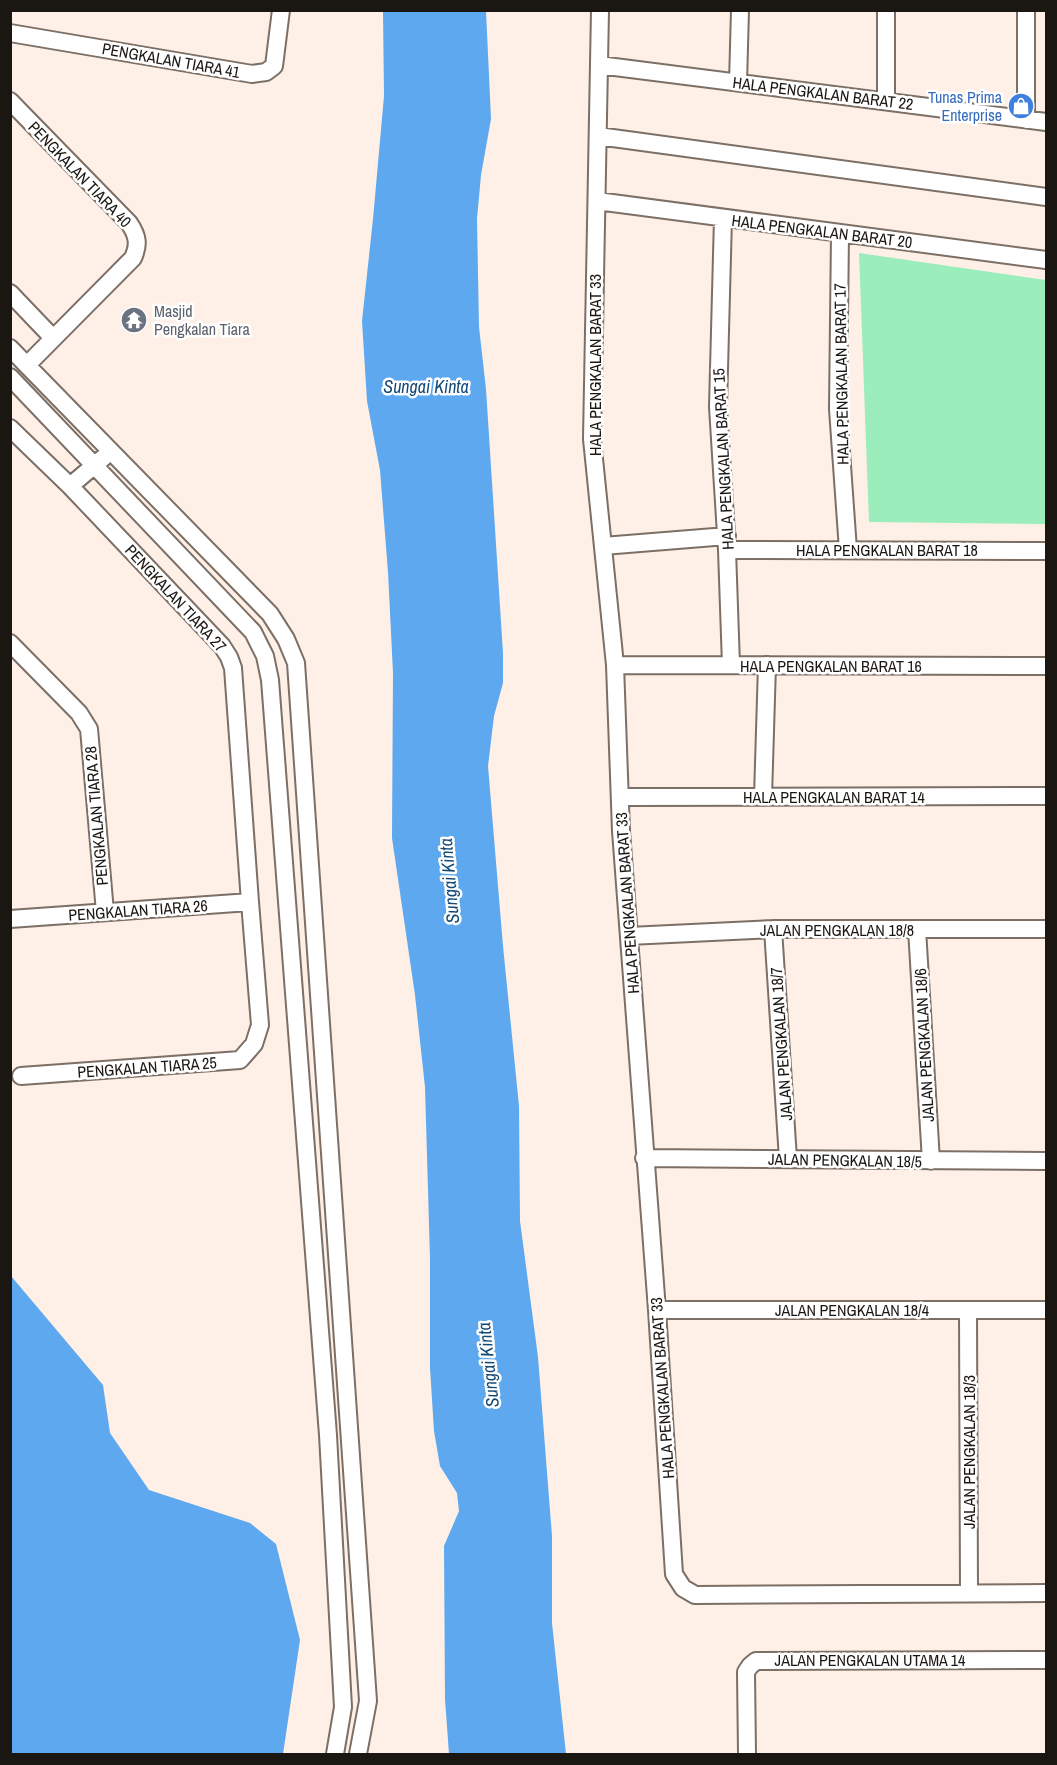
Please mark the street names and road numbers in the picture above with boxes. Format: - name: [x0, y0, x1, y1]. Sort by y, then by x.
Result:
- street label: PENGKALAN TIARA 41: [100, 37, 242, 83]
- street label: HALA PENGKALAN BARAT 22: [731, 71, 915, 115]
- street label: PENGKALAN TIARA 40: [24, 116, 136, 232]
- street label: HALA PENGKALAN BARAT 20: [730, 209, 914, 253]
- street label: HALA PENGKALAN BARAT 33: [584, 274, 606, 456]
- street label: HALA PENGKALAN BARAT 17: [828, 283, 854, 465]
- street label: HALA PENGKALAN BARAT 15: [707, 368, 739, 550]
- street label: PENGKALAN TIARA 27: [120, 539, 232, 657]
- street label: HALA PENGKALAN BARAT 18: [796, 539, 978, 561]
- street label: HALA PENGKALAN BARAT 16: [740, 655, 922, 677]
- street label: PENGKALAN TIARA 28: [79, 745, 113, 887]
- street label: HALA PENGKALAN BARAT 14: [743, 786, 925, 808]
- street label: HALA PENGKALAN BARAT 33: [610, 812, 644, 994]
- street label: PENGKALAN TIARA 26: [68, 894, 208, 926]
- street label: JALAN PENGKALAN 18/8: [760, 919, 914, 941]
- street label: JALAN PENGKALAN 18/7: [765, 966, 797, 1122]
- street label: JALAN PENGKALAN 18/6: [909, 968, 939, 1122]
- street label: PENGKALAN TIARA 25: [77, 1051, 217, 1083]
- street label: JALAN PENGKALAN 18/5: [768, 1148, 922, 1172]
- street label: HALA PENGKALAN BARAT 33: [645, 1297, 679, 1479]
- street label: JALAN PENGKALAN 18/4: [775, 1299, 929, 1321]
- street label: JALAN PENGKALAN 18/3: [958, 1375, 980, 1529]
- street label: JALAN PENGKALAN UTAMA 14: [775, 1649, 965, 1671]

